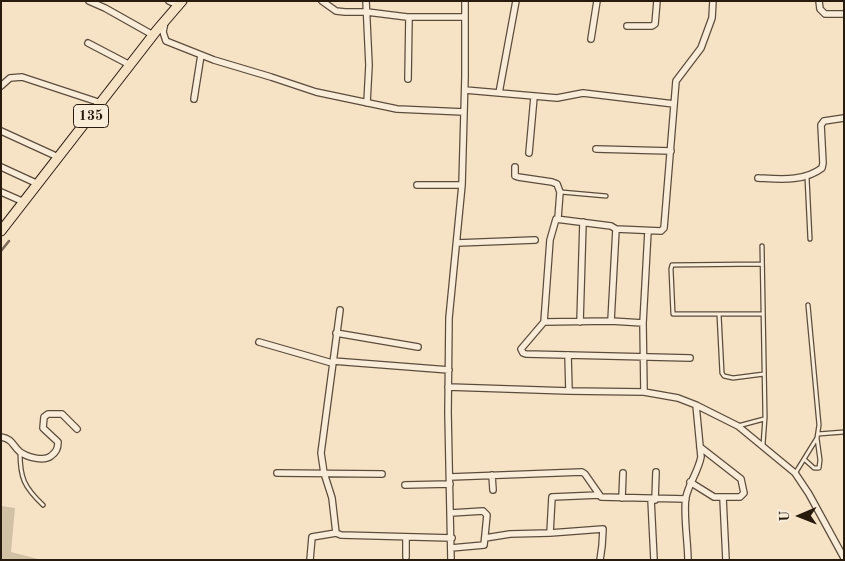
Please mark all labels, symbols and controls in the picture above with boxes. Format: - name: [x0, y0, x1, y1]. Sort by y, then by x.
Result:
- road number: 135: [74, 104, 108, 128]
- north arrow: [775, 491, 825, 541]
- text: U: [778, 511, 792, 522]

